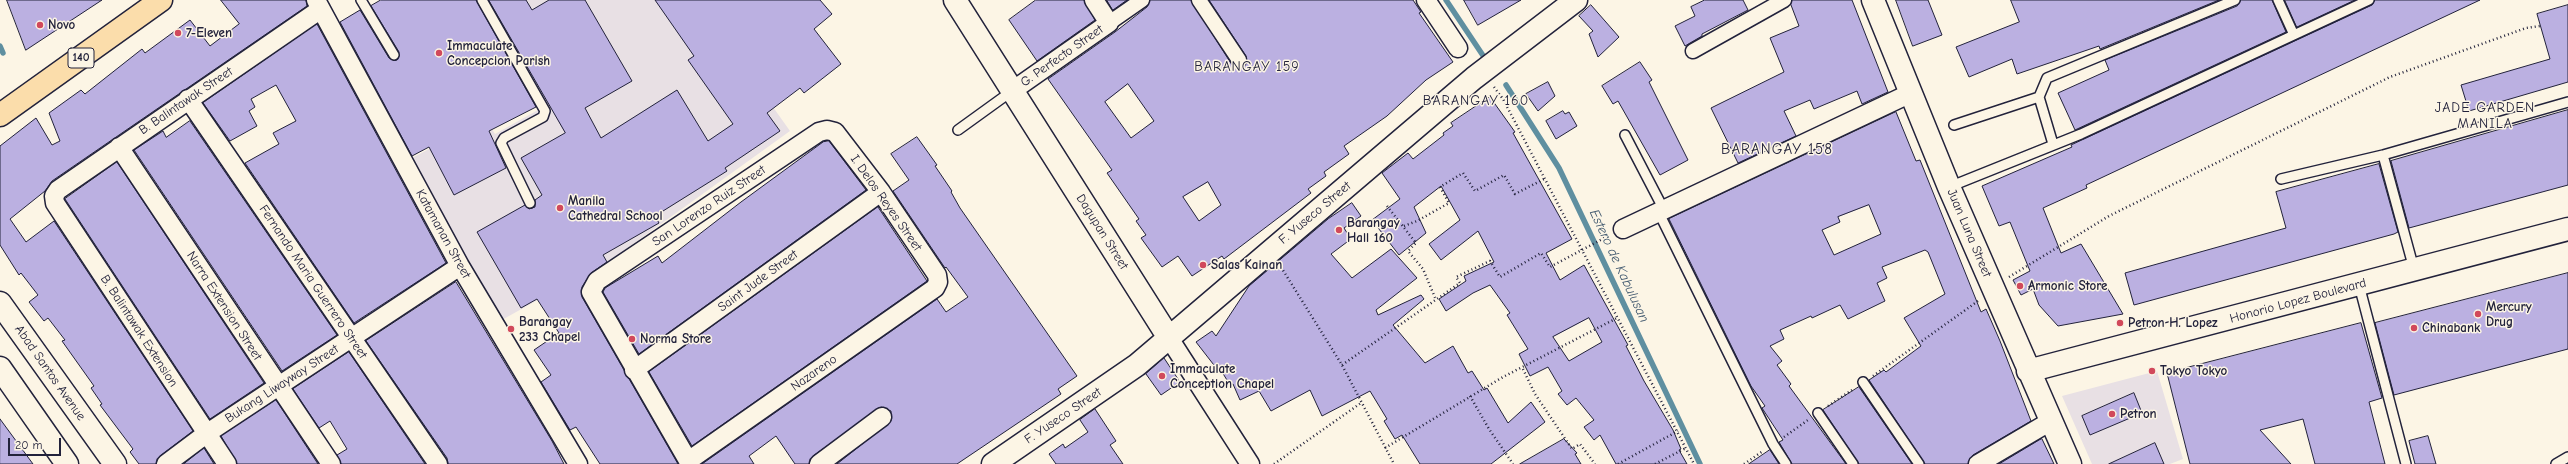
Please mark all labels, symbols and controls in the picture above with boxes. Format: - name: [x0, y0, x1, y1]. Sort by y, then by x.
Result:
- place label: Novo: [48, 17, 75, 33]
- marker: Novo: [35, 20, 45, 30]
- street label: G. Perfecto Street: [1018, 22, 1106, 90]
- place label: 7-Eleven: [186, 25, 232, 41]
- marker: 7-Eleven: [173, 28, 183, 38]
- place label: Immaculate Concepcion Parish: [447, 38, 550, 69]
- road number: 140: [68, 48, 94, 68]
- marker: Immaculate Concepcion Parish: [434, 48, 444, 58]
- district label: BARANGAY 159: [1194, 59, 1300, 75]
- street label: B. Balintawak Street: [136, 64, 236, 138]
- district label: BARANGAY 160: [1423, 93, 1529, 109]
- district label: JADE GARDEN MANILA: [2435, 100, 2535, 132]
- district label: BARANGAY 158: [1721, 141, 1833, 159]
- street label: I. Delos Reyes Street: [847, 152, 925, 254]
- street label: San Lorenzo Ruiz Street: [649, 162, 769, 250]
- street label: F. Yuseco Street: [1276, 178, 1354, 248]
- street label: Juan Luna Street: [1943, 186, 1995, 280]
- street label: Katamanan Street: [412, 187, 474, 281]
- street label: Dagupan Street: [1073, 191, 1131, 273]
- place label: Manila Cathedral School: [568, 193, 662, 224]
- street label: Fernando Maria Guerrero Street: [256, 202, 370, 362]
- marker: Manila Cathedral School: [555, 203, 565, 213]
- water label: Estero de Kabulusan: [1585, 207, 1653, 325]
- place label: Barangay Hall 160: [1347, 215, 1400, 246]
- marker: Barangay Hall 160: [1334, 225, 1344, 235]
- street label: Saint Jude Street: [715, 247, 801, 315]
- street label: Narra Extension Street: [183, 249, 265, 363]
- place label: Salas Kainan: [1211, 257, 1282, 273]
- marker: Salas Kainan: [1198, 260, 1208, 270]
- street label: B. Balintawak Extension: [97, 272, 181, 390]
- street label: Honorio Lopez Boulevard: [2228, 275, 2368, 327]
- place label: Armonic Store: [2028, 278, 2107, 294]
- marker: Armonic Store: [2015, 281, 2025, 291]
- place label: Mercury Drug: [2486, 299, 2532, 330]
- marker: Mercury Drug: [2473, 309, 2483, 319]
- place label: Barangay 233 Chapel: [519, 314, 580, 345]
- place label: Petron H. Lopez: [2128, 315, 2218, 331]
- marker: Petron H. Lopez: [2115, 318, 2125, 328]
- place label: Chinabank: [2422, 320, 2480, 336]
- street label: Abad Santos Avenue: [11, 322, 89, 424]
- marker: Chinabank: [2409, 323, 2419, 333]
- marker: Barangay 233 Chapel: [506, 324, 516, 334]
- place label: Norma Store: [640, 331, 711, 347]
- marker: Norma Store: [627, 334, 637, 344]
- street label: Bukang Liwayway Street: [222, 341, 342, 427]
- street label: Nazareno: [788, 351, 840, 395]
- place label: Immaculate Conception Chapel: [1170, 361, 1274, 392]
- place label: Tokyo Tokyo: [2160, 363, 2227, 379]
- marker: Tokyo Tokyo: [2147, 366, 2157, 376]
- marker: Immaculate Conception Chapel: [1157, 371, 1167, 381]
- street label: F. Yuseco Street: [1022, 385, 1104, 447]
- place label: Petron: [2120, 406, 2157, 422]
- marker: Petron: [2107, 409, 2117, 419]
- scale bar: [10, 430, 63, 456]
- text: 20 m: [15, 438, 43, 452]

